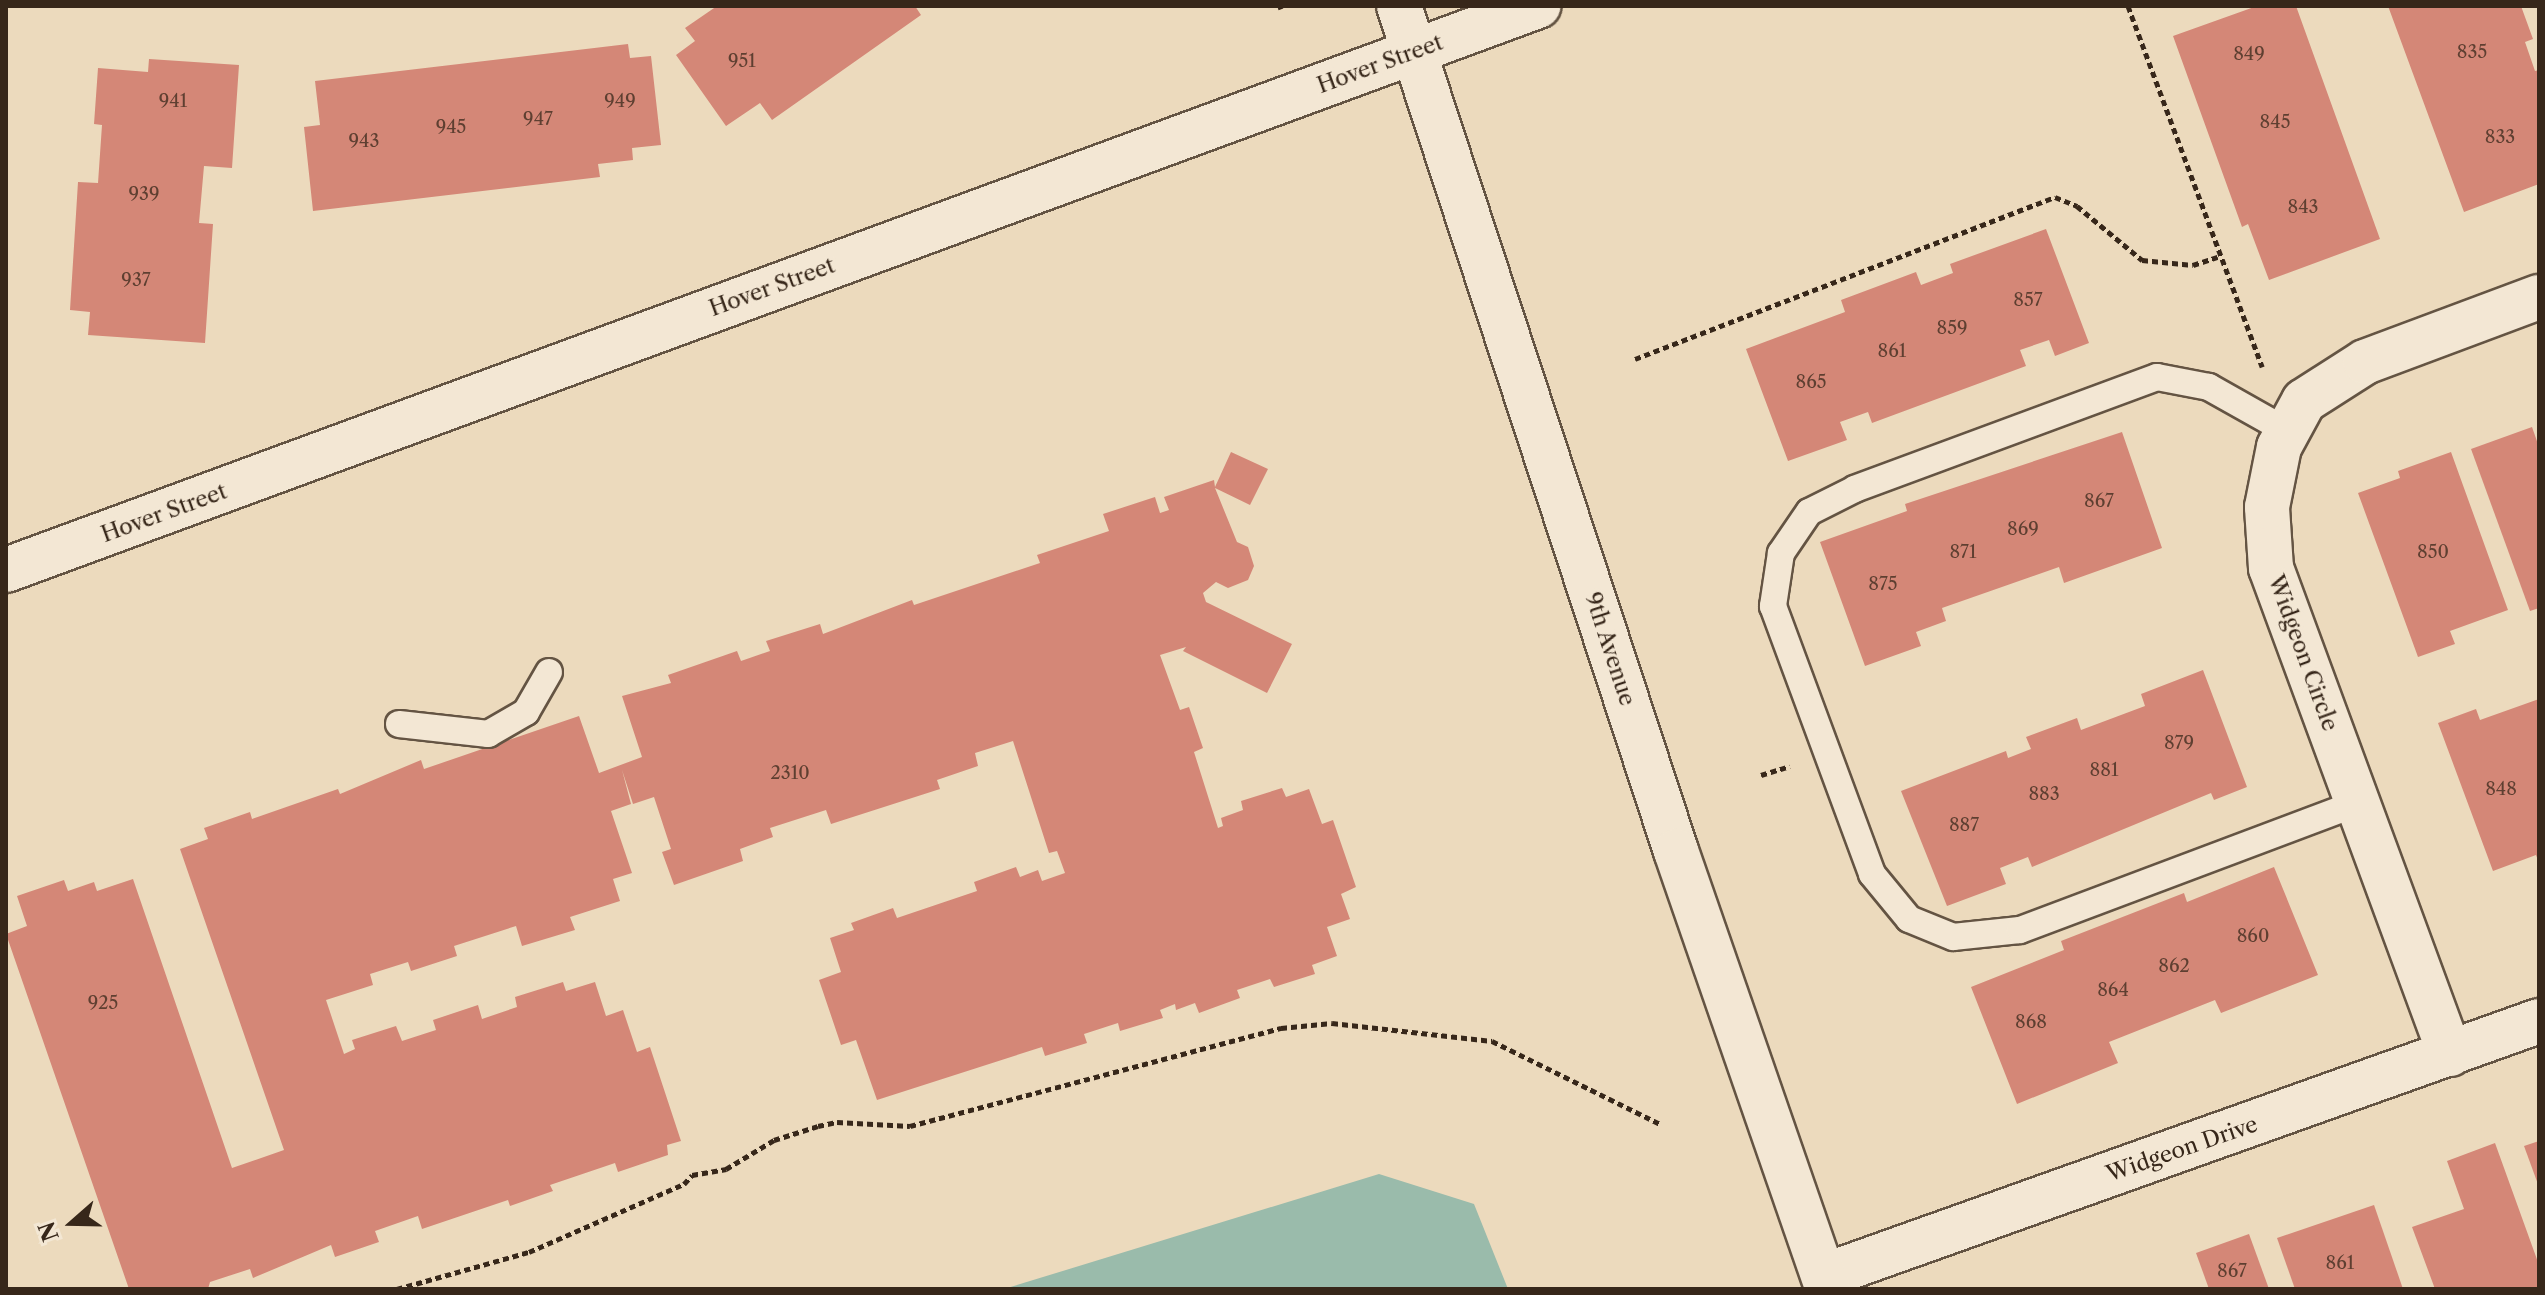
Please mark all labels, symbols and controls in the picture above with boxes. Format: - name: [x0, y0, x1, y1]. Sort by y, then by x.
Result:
- street label: Hover Street: [1313, 29, 1447, 99]
- house number: 835: [2457, 41, 2487, 63]
- house number: 849: [2233, 43, 2265, 65]
- house number: 951: [728, 50, 756, 72]
- house number: 941: [159, 90, 187, 112]
- house number: 949: [604, 90, 636, 112]
- house number: 947: [523, 108, 553, 130]
- house number: 845: [2260, 111, 2290, 133]
- house number: 945: [436, 116, 466, 138]
- house number: 833: [2485, 126, 2515, 148]
- house number: 943: [349, 130, 379, 152]
- house number: 939: [128, 183, 160, 205]
- house number: 843: [2288, 196, 2318, 218]
- street label: Hover Street: [705, 252, 839, 322]
- house number: 937: [121, 269, 151, 291]
- house number: 857: [2013, 289, 2043, 311]
- house number: 859: [1937, 317, 1967, 339]
- house number: 861: [1878, 340, 1906, 362]
- house number: 865: [1796, 371, 1826, 393]
- street label: Hover Street: [97, 478, 231, 548]
- house number: 867: [2084, 490, 2114, 512]
- house number: 869: [2007, 518, 2039, 540]
- house number: 871: [1949, 541, 1977, 563]
- house number: 850: [2417, 541, 2449, 563]
- street label: Widgeon Circle: [2263, 571, 2343, 735]
- house number: 875: [1868, 573, 1898, 595]
- street label: 9th Avenue: [1579, 589, 1641, 709]
- house number: 879: [2164, 732, 2194, 754]
- house number: 881: [2090, 759, 2118, 781]
- house number: 2310: [770, 762, 810, 784]
- house number: 848: [2485, 778, 2517, 800]
- house number: 883: [2028, 783, 2060, 805]
- house number: 887: [1949, 814, 1979, 836]
- house number: 860: [2237, 925, 2269, 947]
- house number: 862: [2158, 955, 2190, 977]
- house number: 864: [2097, 979, 2129, 1001]
- house number: 925: [88, 992, 118, 1014]
- house number: 868: [2015, 1011, 2047, 1033]
- street label: Widgeon Drive: [2103, 1111, 2261, 1187]
- north arrow: [32, 1183, 112, 1263]
- text: N: [33, 1218, 65, 1245]
- house number: 861: [2326, 1252, 2354, 1274]
- house number: 867: [2217, 1260, 2247, 1282]

